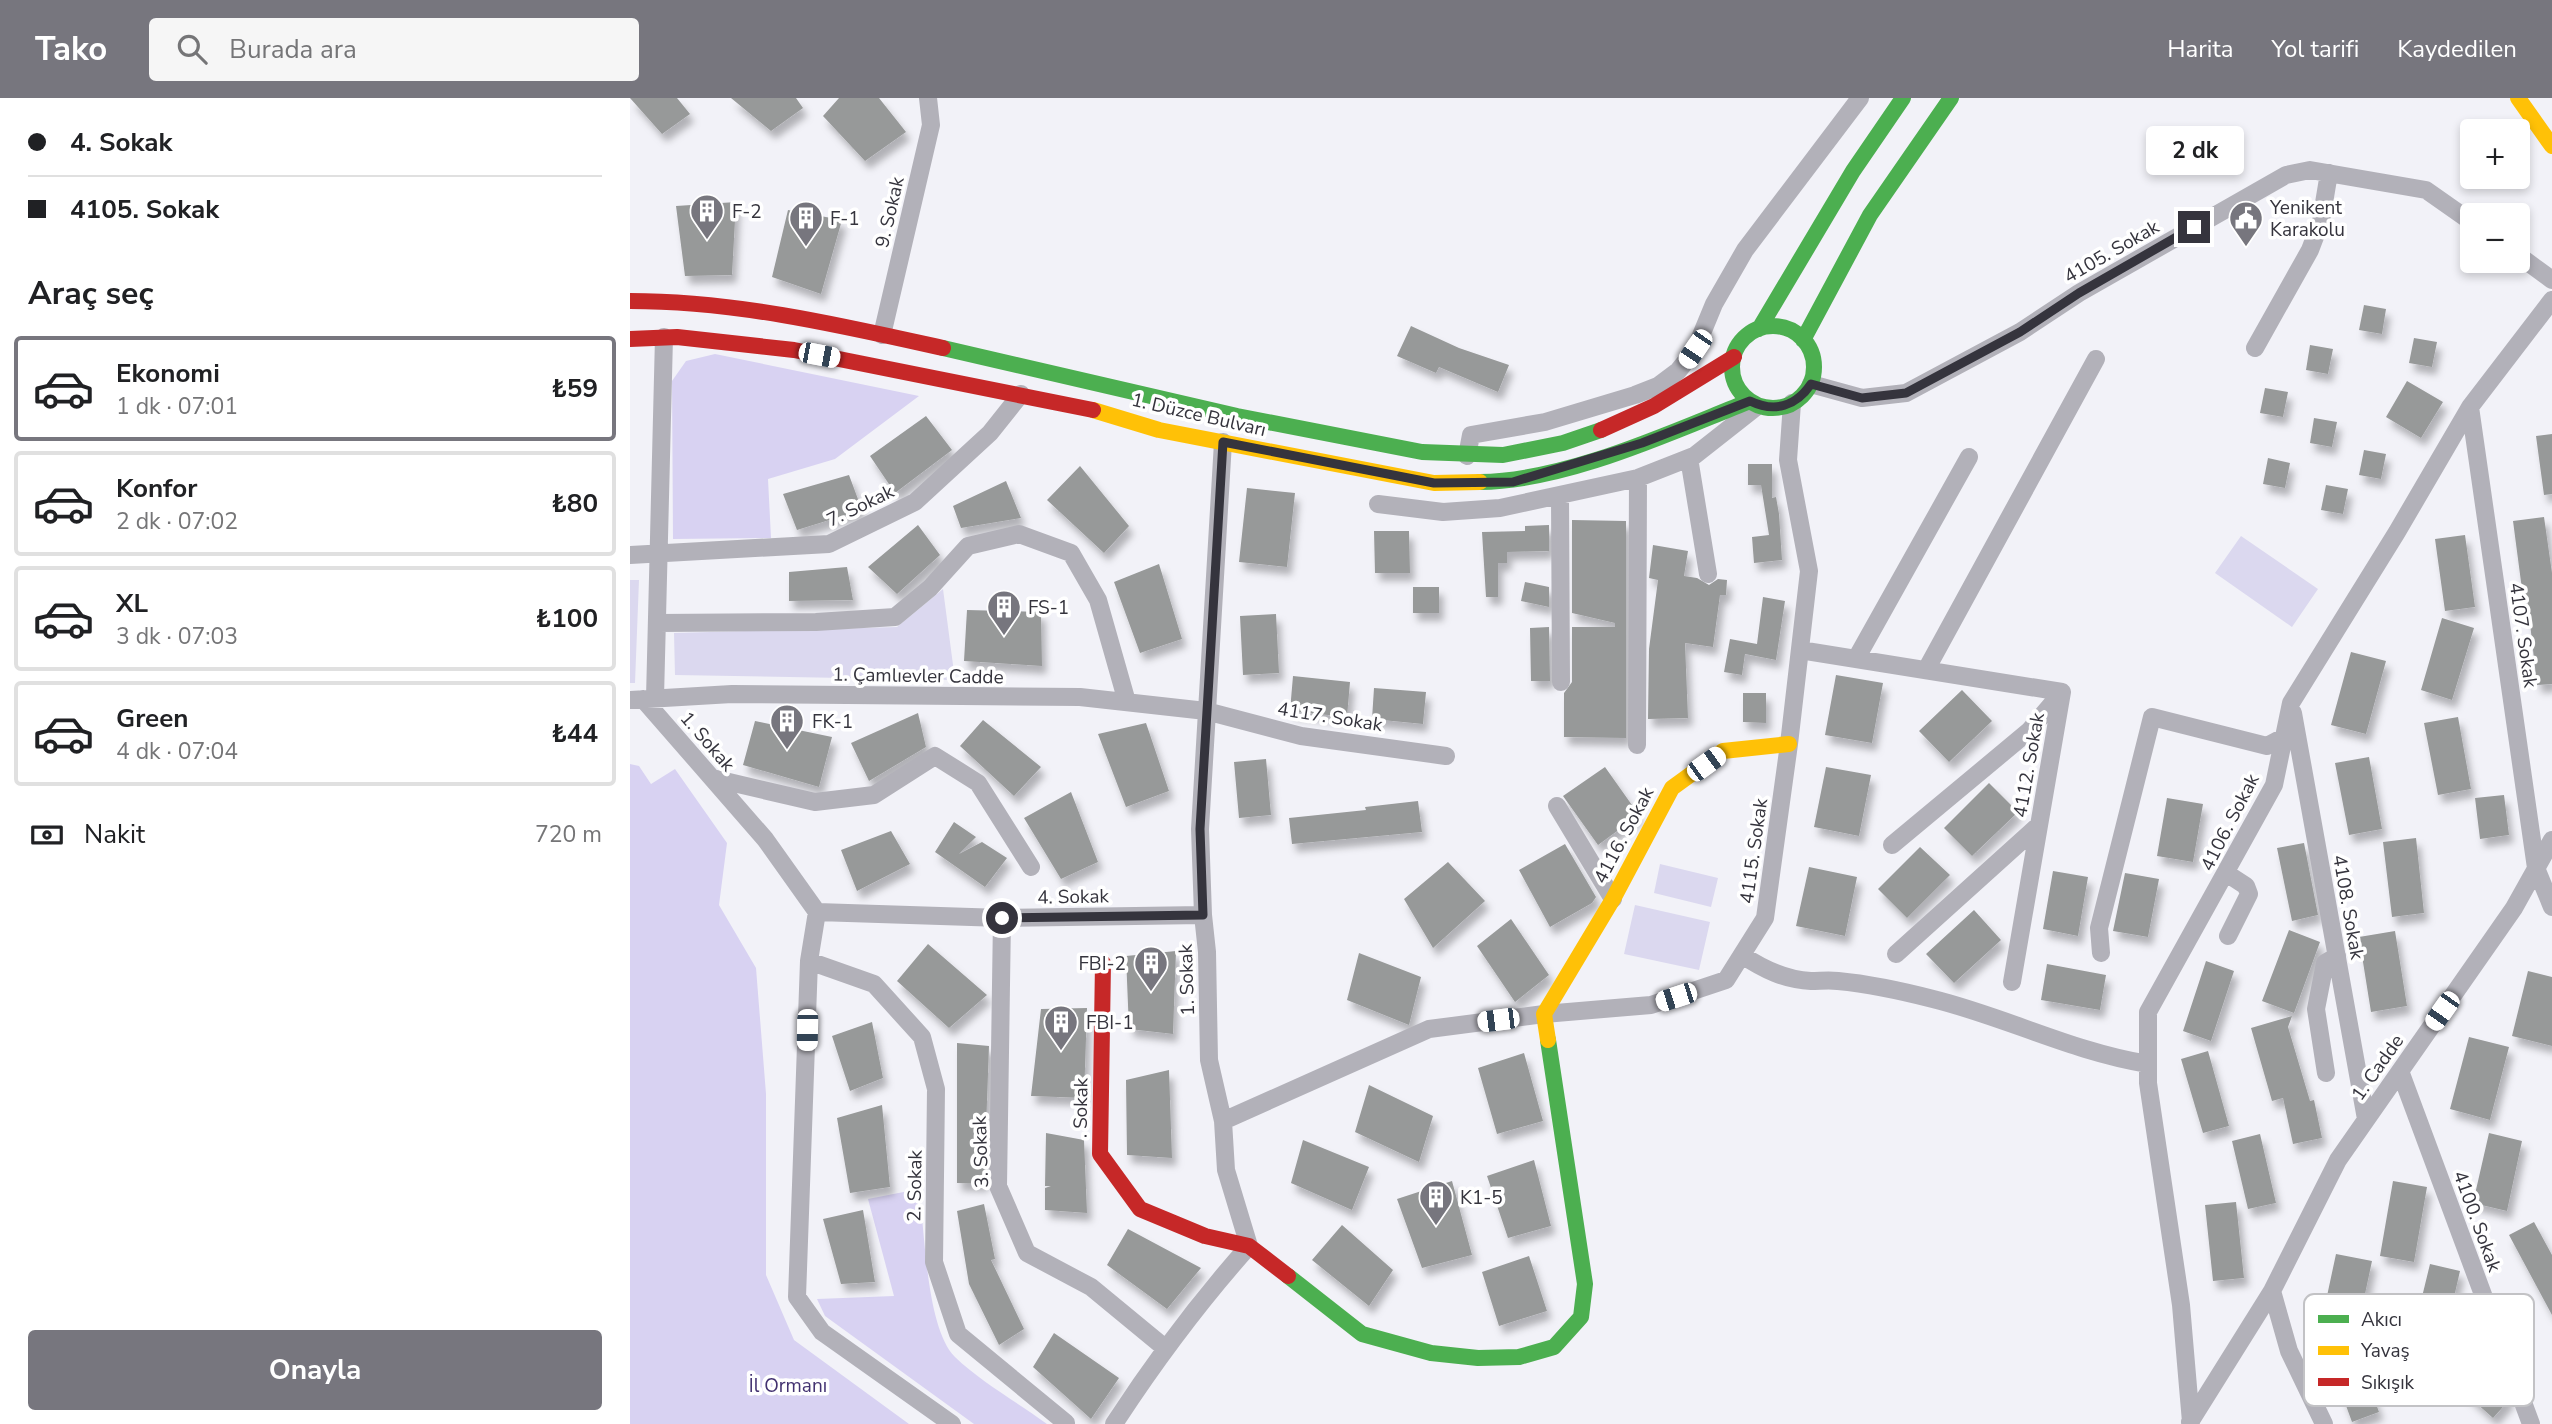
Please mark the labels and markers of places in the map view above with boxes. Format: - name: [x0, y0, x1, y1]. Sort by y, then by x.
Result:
- building icon: F-2: [688, 192, 726, 241]
- place label: Yenikent Karakolu: [2269, 195, 2345, 243]
- place label: F-2: [732, 199, 762, 225]
- building icon: F-1: [787, 199, 825, 248]
- public building icon: Yenikent Karakolu: [2227, 199, 2265, 248]
- place label: F-1: [830, 206, 860, 232]
- building icon: FS-1: [985, 588, 1023, 637]
- place label: FS-1: [1028, 595, 1069, 621]
- building icon: FK-1: [768, 702, 806, 751]
- place label: FK-1: [812, 709, 853, 735]
- building icon: FBI-2: [1132, 944, 1170, 993]
- place label: FBI-2: [1078, 951, 1126, 977]
- building icon: FBI-1: [1042, 1003, 1080, 1052]
- place label: FBI-1: [1086, 1010, 1134, 1036]
- building icon: K1-5: [1417, 1178, 1455, 1227]
- place label: K1-5: [1460, 1185, 1503, 1211]

